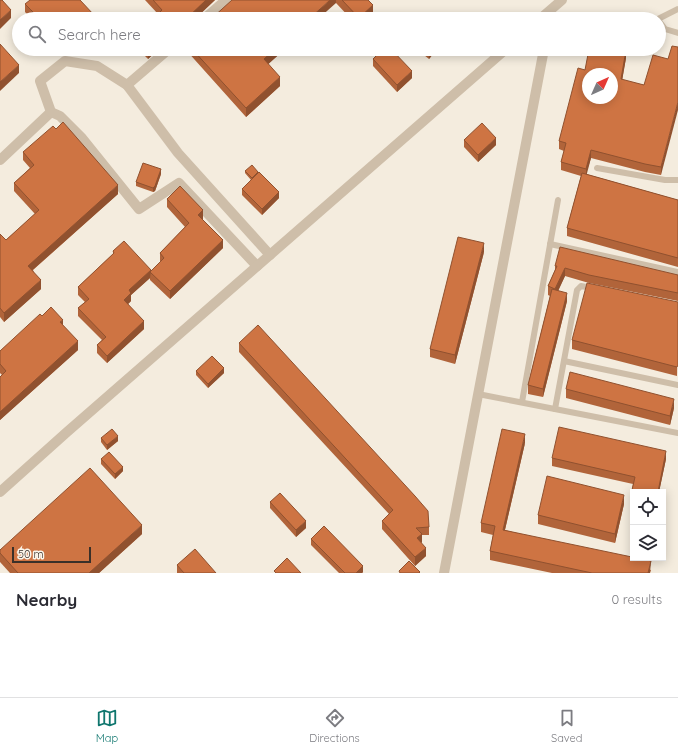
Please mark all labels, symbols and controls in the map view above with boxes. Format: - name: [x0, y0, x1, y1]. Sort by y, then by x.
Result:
- search box: [12, 12, 666, 56]
- icon: search: [26, 23, 48, 45]
- text: Search here: [58, 25, 141, 44]
- north arrow: [582, 68, 618, 104]
- map controls: [630, 489, 666, 561]
- button: locate: [630, 489, 666, 525]
- button: layers: [630, 525, 666, 561]
- scale bar: [12, 545, 91, 564]
- text: 50 m: [18, 547, 44, 561]
- text: Nearby: [16, 589, 77, 610]
- text: 0 results: [611, 591, 662, 607]
- tab: Map: [96, 707, 118, 745]
- tab: Directions: [309, 707, 360, 745]
- tab: Saved: [551, 707, 582, 745]

